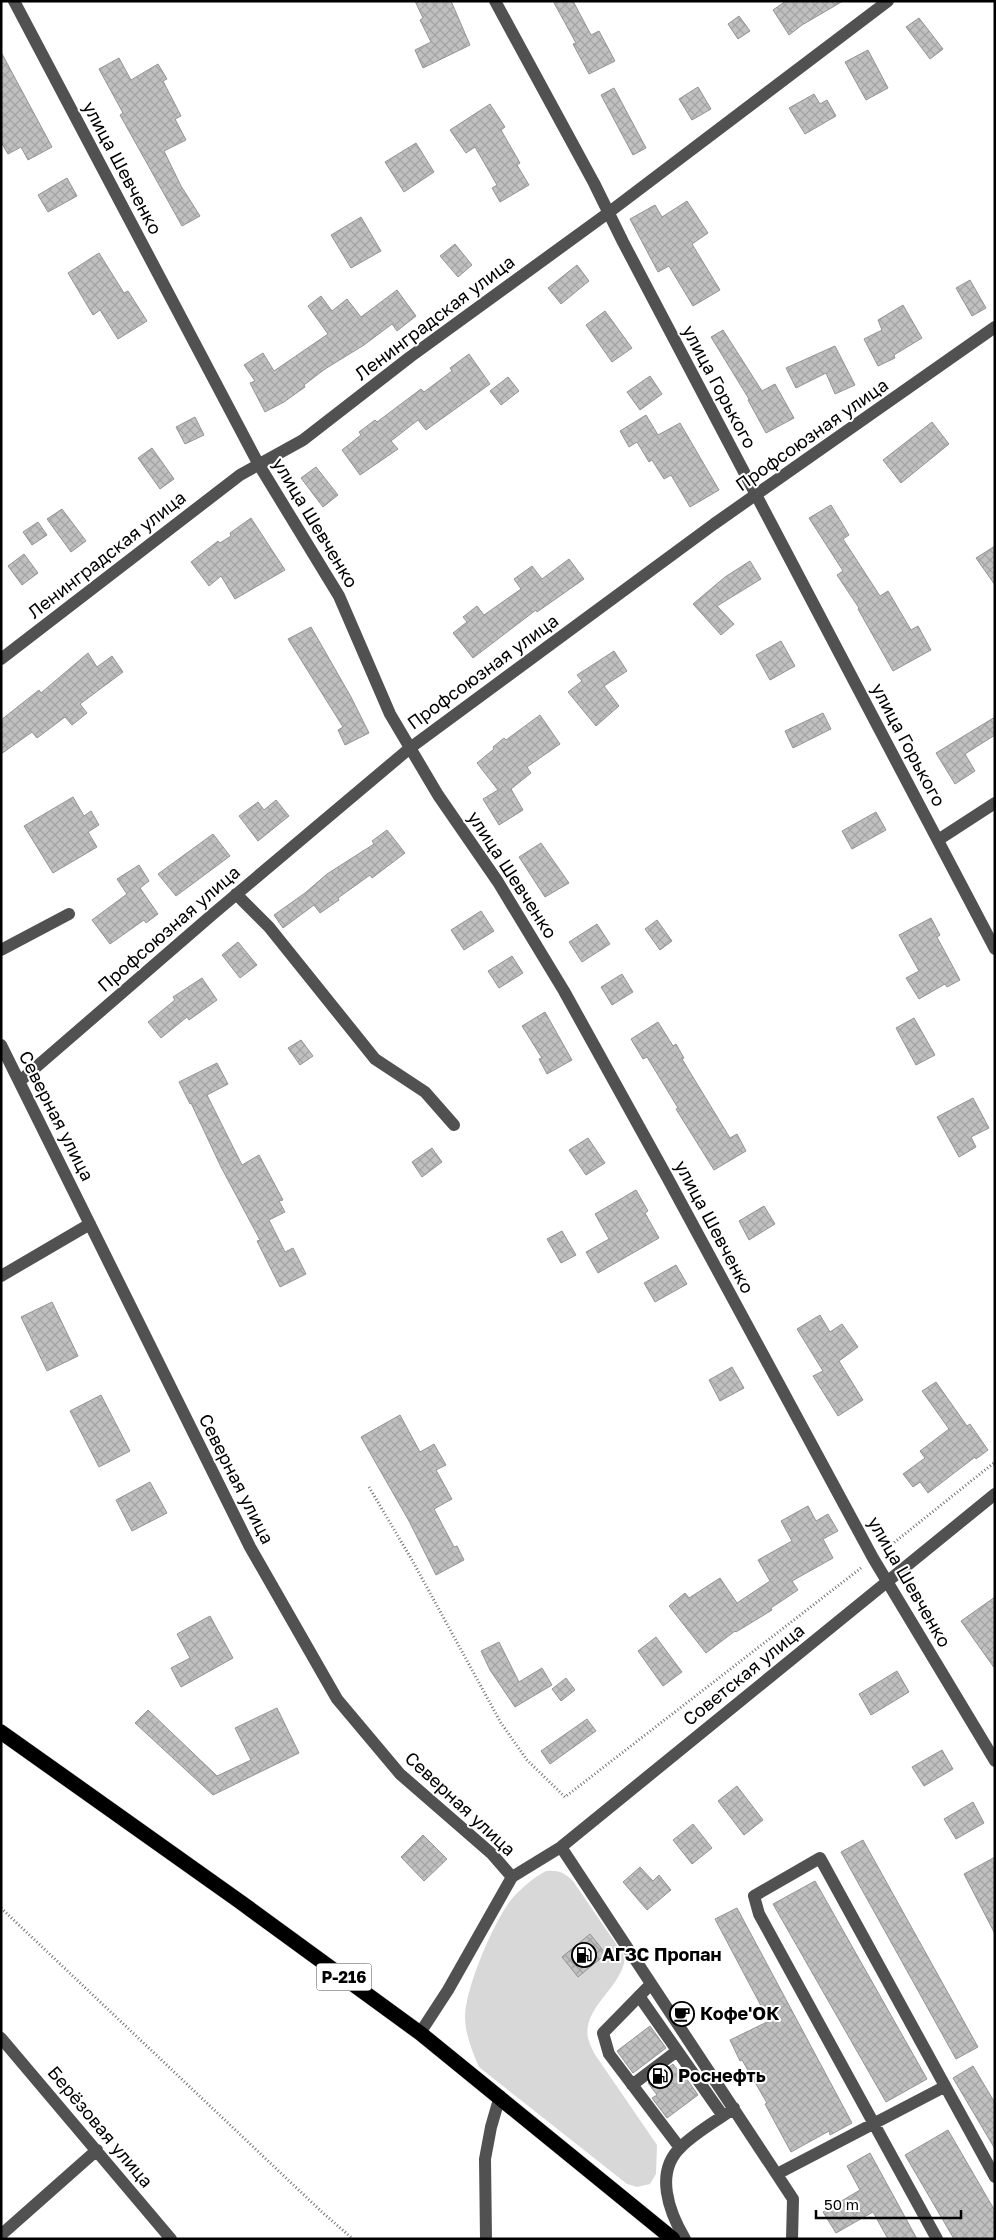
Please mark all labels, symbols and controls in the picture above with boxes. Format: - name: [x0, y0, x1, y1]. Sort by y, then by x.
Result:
- street label: улица Шевченко: [79, 97, 167, 238]
- street label: Ленинградская улица: [350, 250, 519, 384]
- street label: улица Горького: [678, 321, 762, 452]
- street label: Профсоюзная улица: [731, 373, 892, 495]
- street label: улица Шевченко: [268, 454, 363, 591]
- street label: Ленинградская улица: [23, 486, 190, 623]
- street label: Профсоюзная улица: [403, 609, 562, 733]
- street label: улица Горького: [867, 679, 951, 810]
- street label: улица Шевченко: [463, 807, 562, 942]
- street label: Профсоюзная улица: [93, 860, 244, 996]
- street label: Северная улица: [15, 1047, 99, 1184]
- street label: улица Шевченко: [671, 1156, 759, 1297]
- street label: Северная улица: [195, 1410, 279, 1547]
- street label: улица Шевченко: [863, 1512, 956, 1651]
- street label: Советская улица: [678, 1619, 808, 1730]
- street label: Северная улица: [401, 1746, 520, 1860]
- fuel station icon: АГЗС Пропан: [571, 1942, 597, 1968]
- place label: АГЗС Пропан: [602, 1943, 722, 1965]
- road number: Р-216: [316, 1964, 372, 1990]
- cafe icon: Кофе'ОК: [669, 2001, 695, 2027]
- place label: Кофе'ОК: [700, 2002, 779, 2024]
- street label: Берёзовая улица: [43, 2061, 158, 2192]
- fuel station icon: Роснефть: [647, 2063, 673, 2089]
- place label: Роснефть: [678, 2064, 766, 2086]
- scale bar: [816, 2188, 961, 2220]
- text: 50 m: [824, 2195, 859, 2213]

